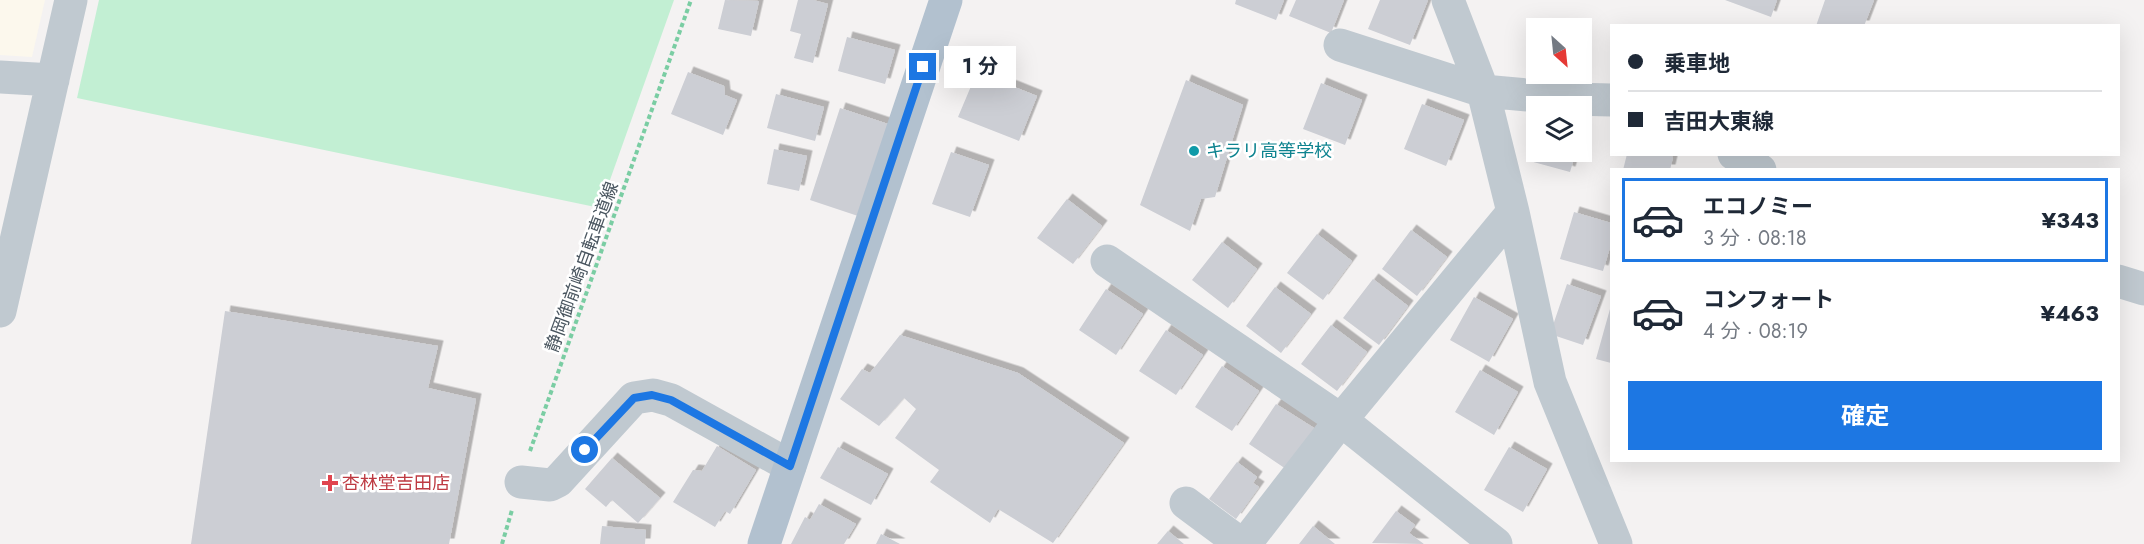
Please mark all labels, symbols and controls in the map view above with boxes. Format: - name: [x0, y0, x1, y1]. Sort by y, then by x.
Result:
- north arrow: [1526, 18, 1592, 84]
- map controls: [1526, 18, 1592, 162]
- callout: 1 分: [944, 46, 1016, 88]
- text: 乗車地: [1664, 47, 1730, 79]
- text: 1 分: [962, 52, 998, 81]
- route end: [909, 53, 936, 80]
- button: layers: [1526, 96, 1592, 162]
- text: 吉田大東線: [1664, 105, 1774, 137]
- place label: キラリ高等学校: [1206, 138, 1332, 164]
- marker: キラリ高等学校: [1187, 144, 1201, 158]
- street label: 静岡御前崎自転車道線: [539, 178, 625, 356]
- text: エコノミー: [1703, 190, 1813, 222]
- icon: car: [1631, 193, 1685, 247]
- text: ¥343: [2042, 204, 2099, 236]
- text: 3 分 · 08:18: [1703, 224, 1807, 253]
- text: コンフォート: [1703, 283, 1834, 315]
- icon: car: [1631, 286, 1685, 340]
- text: ¥463: [2041, 297, 2099, 329]
- text: 4 分 · 08:19: [1703, 317, 1808, 346]
- button: 確定: [1628, 381, 2102, 450]
- route start: [571, 436, 598, 463]
- place label: 杏林堂吉田店: [342, 470, 450, 496]
- marker: 杏林堂吉田店: [323, 476, 337, 490]

